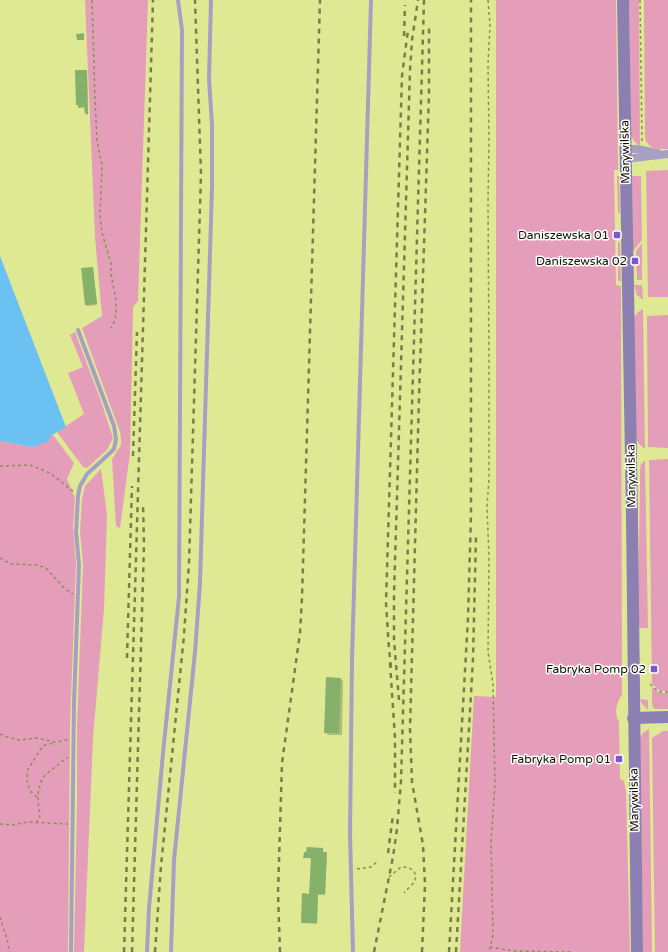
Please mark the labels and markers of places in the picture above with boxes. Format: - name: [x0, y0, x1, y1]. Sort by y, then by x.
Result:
- place label: Daniszewska 01: [518, 228, 609, 242]
- marker: Daniszewska 01: [612, 230, 622, 240]
- place label: Daniszewska 02: [536, 254, 627, 268]
- marker: Daniszewska 02: [630, 256, 640, 266]
- place label: Fabryka Pomp 02: [546, 662, 646, 676]
- marker: Fabryka Pomp 02: [649, 664, 659, 674]
- place label: Fabryka Pomp 01: [511, 752, 611, 766]
- marker: Fabryka Pomp 01: [614, 754, 624, 764]

